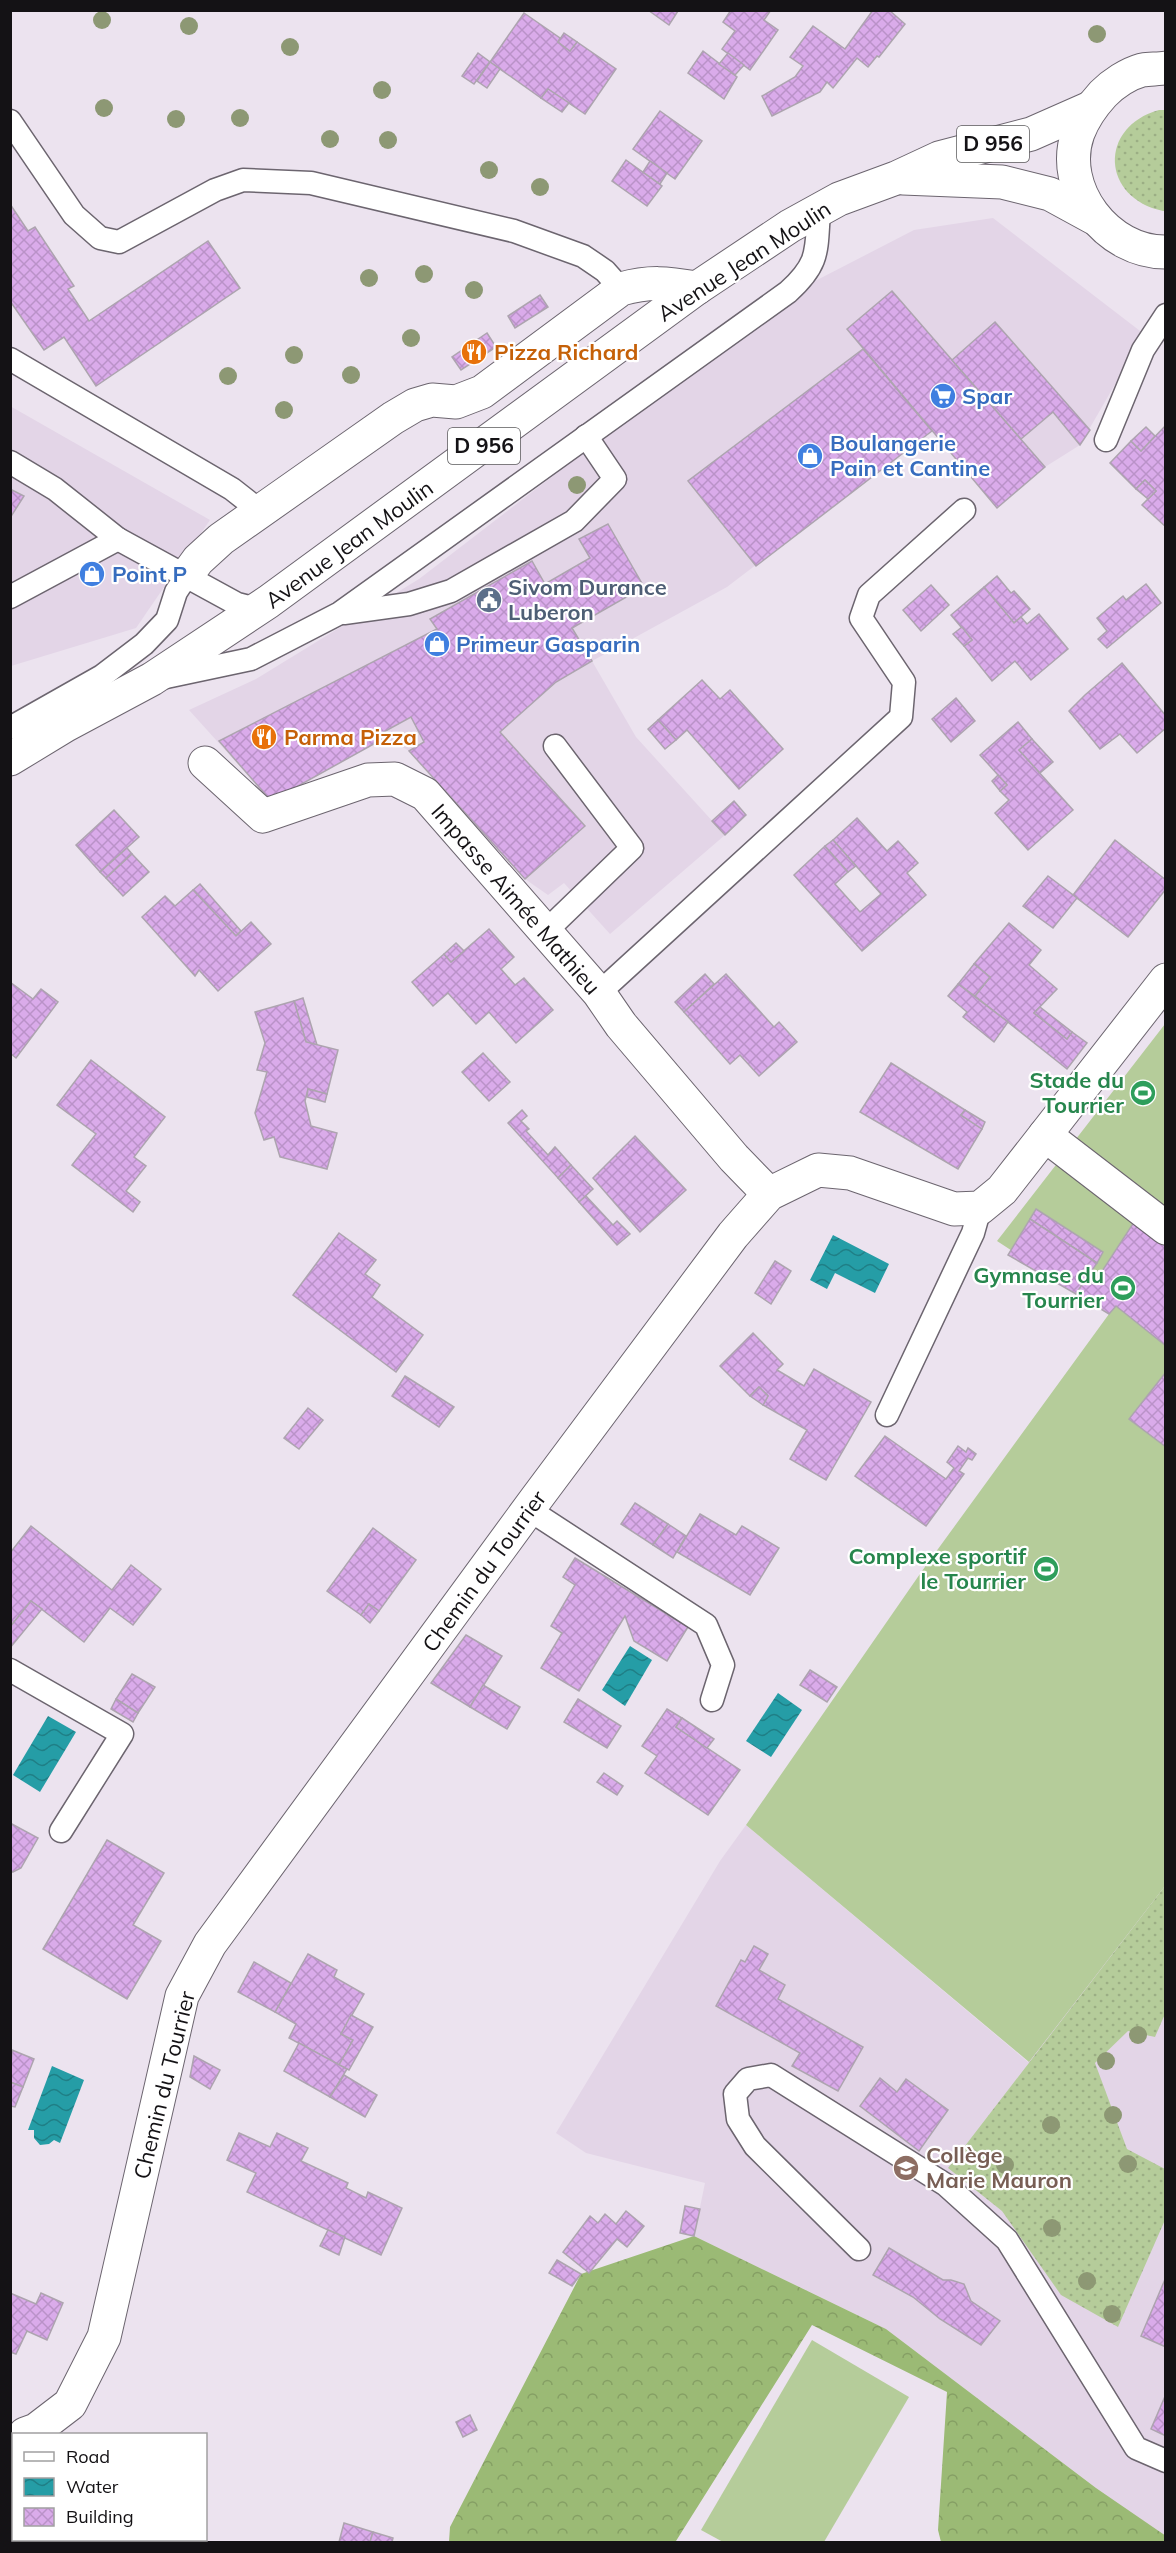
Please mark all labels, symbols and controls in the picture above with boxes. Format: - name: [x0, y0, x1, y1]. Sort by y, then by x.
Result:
- road number: D 956: [957, 126, 1029, 162]
- street label: Avenue Jean Moulin: [652, 195, 836, 327]
- restaurant icon: Pizza Richard: [459, 337, 489, 367]
- place label: Pizza Richard: [494, 338, 638, 366]
- supermarket icon: Spar: [928, 381, 958, 411]
- place label: Spar: [962, 382, 1012, 410]
- road number: D 956: [448, 428, 520, 464]
- place label: Boulangerie Pain et Cantine: [830, 429, 990, 482]
- shop icon: Boulangerie Pain et Cantine: [795, 441, 825, 471]
- street label: Avenue Jean Moulin: [259, 474, 439, 614]
- shop icon: Point P: [77, 559, 107, 589]
- place label: Point P: [112, 560, 187, 588]
- place label: Sivom Durance Luberon: [508, 573, 667, 626]
- public building icon: Sivom Durance Luberon: [474, 585, 504, 615]
- shop icon: Primeur Gasparin: [422, 629, 452, 659]
- place label: Primeur Gasparin: [456, 630, 640, 658]
- restaurant icon: Parma Pizza: [249, 722, 279, 752]
- place label: Parma Pizza: [284, 723, 417, 751]
- street label: Impasse Aimée Mathieu: [425, 798, 607, 1000]
- place label: Stade du Tourrier: [1029, 1066, 1124, 1119]
- sports icon: Stade du Tourrier: [1128, 1078, 1158, 1108]
- place label: Gymnase du Tourrier: [973, 1261, 1104, 1314]
- sports icon: Gymnase du Tourrier: [1108, 1273, 1138, 1303]
- street label: Chemin du Tourrier: [416, 1485, 552, 1657]
- place label: Complexe sportif le Tourrier: [849, 1542, 1027, 1595]
- sports icon: Complexe sportif le Tourrier: [1031, 1554, 1061, 1584]
- street label: Chemin du Tourrier: [127, 1988, 201, 2182]
- place label: Collège Marie Mauron: [926, 2141, 1072, 2194]
- school or university icon: Collège Marie Mauron: [891, 2153, 921, 2183]
- legend: [12, 2433, 207, 2541]
- text: Road: [66, 2445, 110, 2468]
- text: Water: [66, 2475, 119, 2498]
- text: Building: [66, 2505, 134, 2528]

